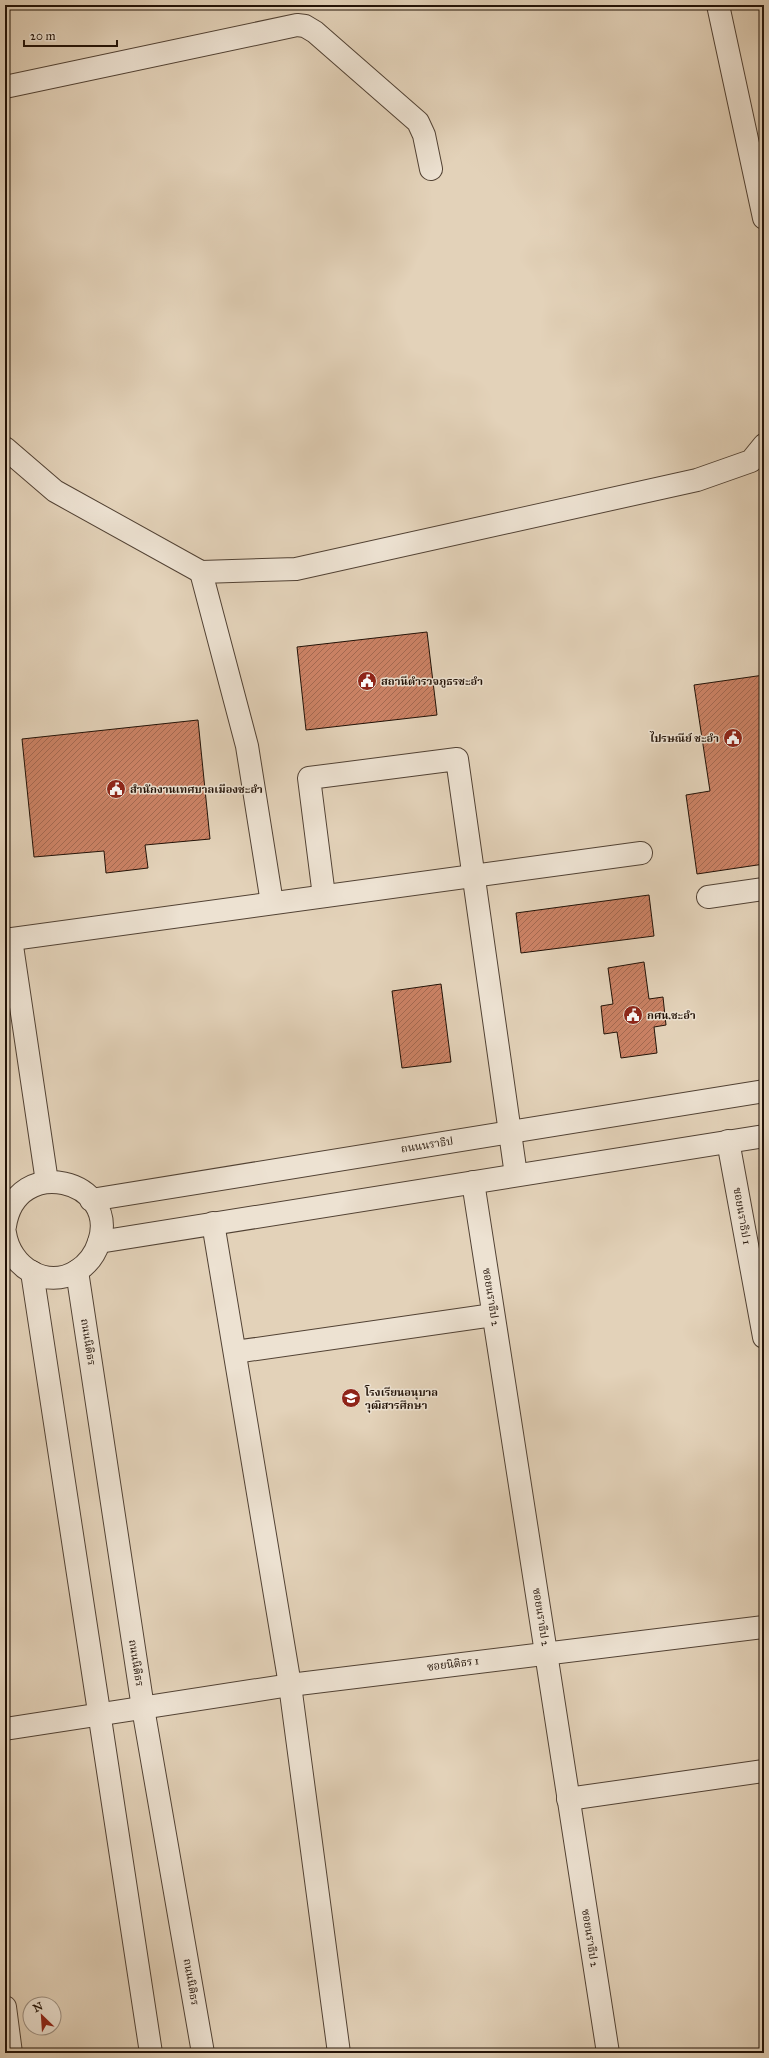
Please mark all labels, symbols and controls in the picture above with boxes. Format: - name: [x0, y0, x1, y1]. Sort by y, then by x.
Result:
- scale bar: [24, 22, 117, 48]
- text: 20 m: [30, 29, 56, 43]
- public building icon: สถานีตำรวจภูธรชะอำ: [356, 670, 378, 692]
- place label: สถานีตำรวจภูธรชะอำ: [381, 675, 483, 688]
- public building icon: ไปรษณีย์ ชะอำ: [722, 727, 744, 749]
- place label: ไปรษณีย์ ชะอำ: [649, 731, 719, 745]
- public building icon: สํานักงานเทศบาลเมืองชะอำ: [105, 778, 127, 800]
- place label: สํานักงานเทศบาลเมืองชะอำ: [130, 783, 263, 796]
- public building icon: กศน.ชะอำ: [622, 1004, 644, 1026]
- place label: กศน.ชะอำ: [647, 1009, 696, 1022]
- street label: ถนนนราธิป: [400, 1134, 454, 1156]
- street label: ซอยนราธิป 1: [731, 1186, 753, 1246]
- street label: ซอยนราธิป 2: [480, 1267, 502, 1328]
- street label: ถนนนิติธร: [78, 1318, 98, 1366]
- place label: โรงเรียนอนุบาล วุฒิสารศึกษา: [364, 1385, 438, 1413]
- school or university icon: โรงเรียนอนุบาล วุฒิสารศึกษา: [340, 1387, 362, 1409]
- street label: ซอยนราธิป 2: [530, 1587, 552, 1648]
- street label: ถนนนิติธร: [126, 1639, 146, 1687]
- street label: ซอยนิติธร 1: [426, 1654, 480, 1674]
- street label: ซอยนราธิป 2: [579, 1908, 601, 1969]
- street label: ถนนนิติธร: [180, 1958, 202, 2006]
- north arrow: [22, 1996, 62, 2036]
- text: N: [31, 1999, 46, 2015]

